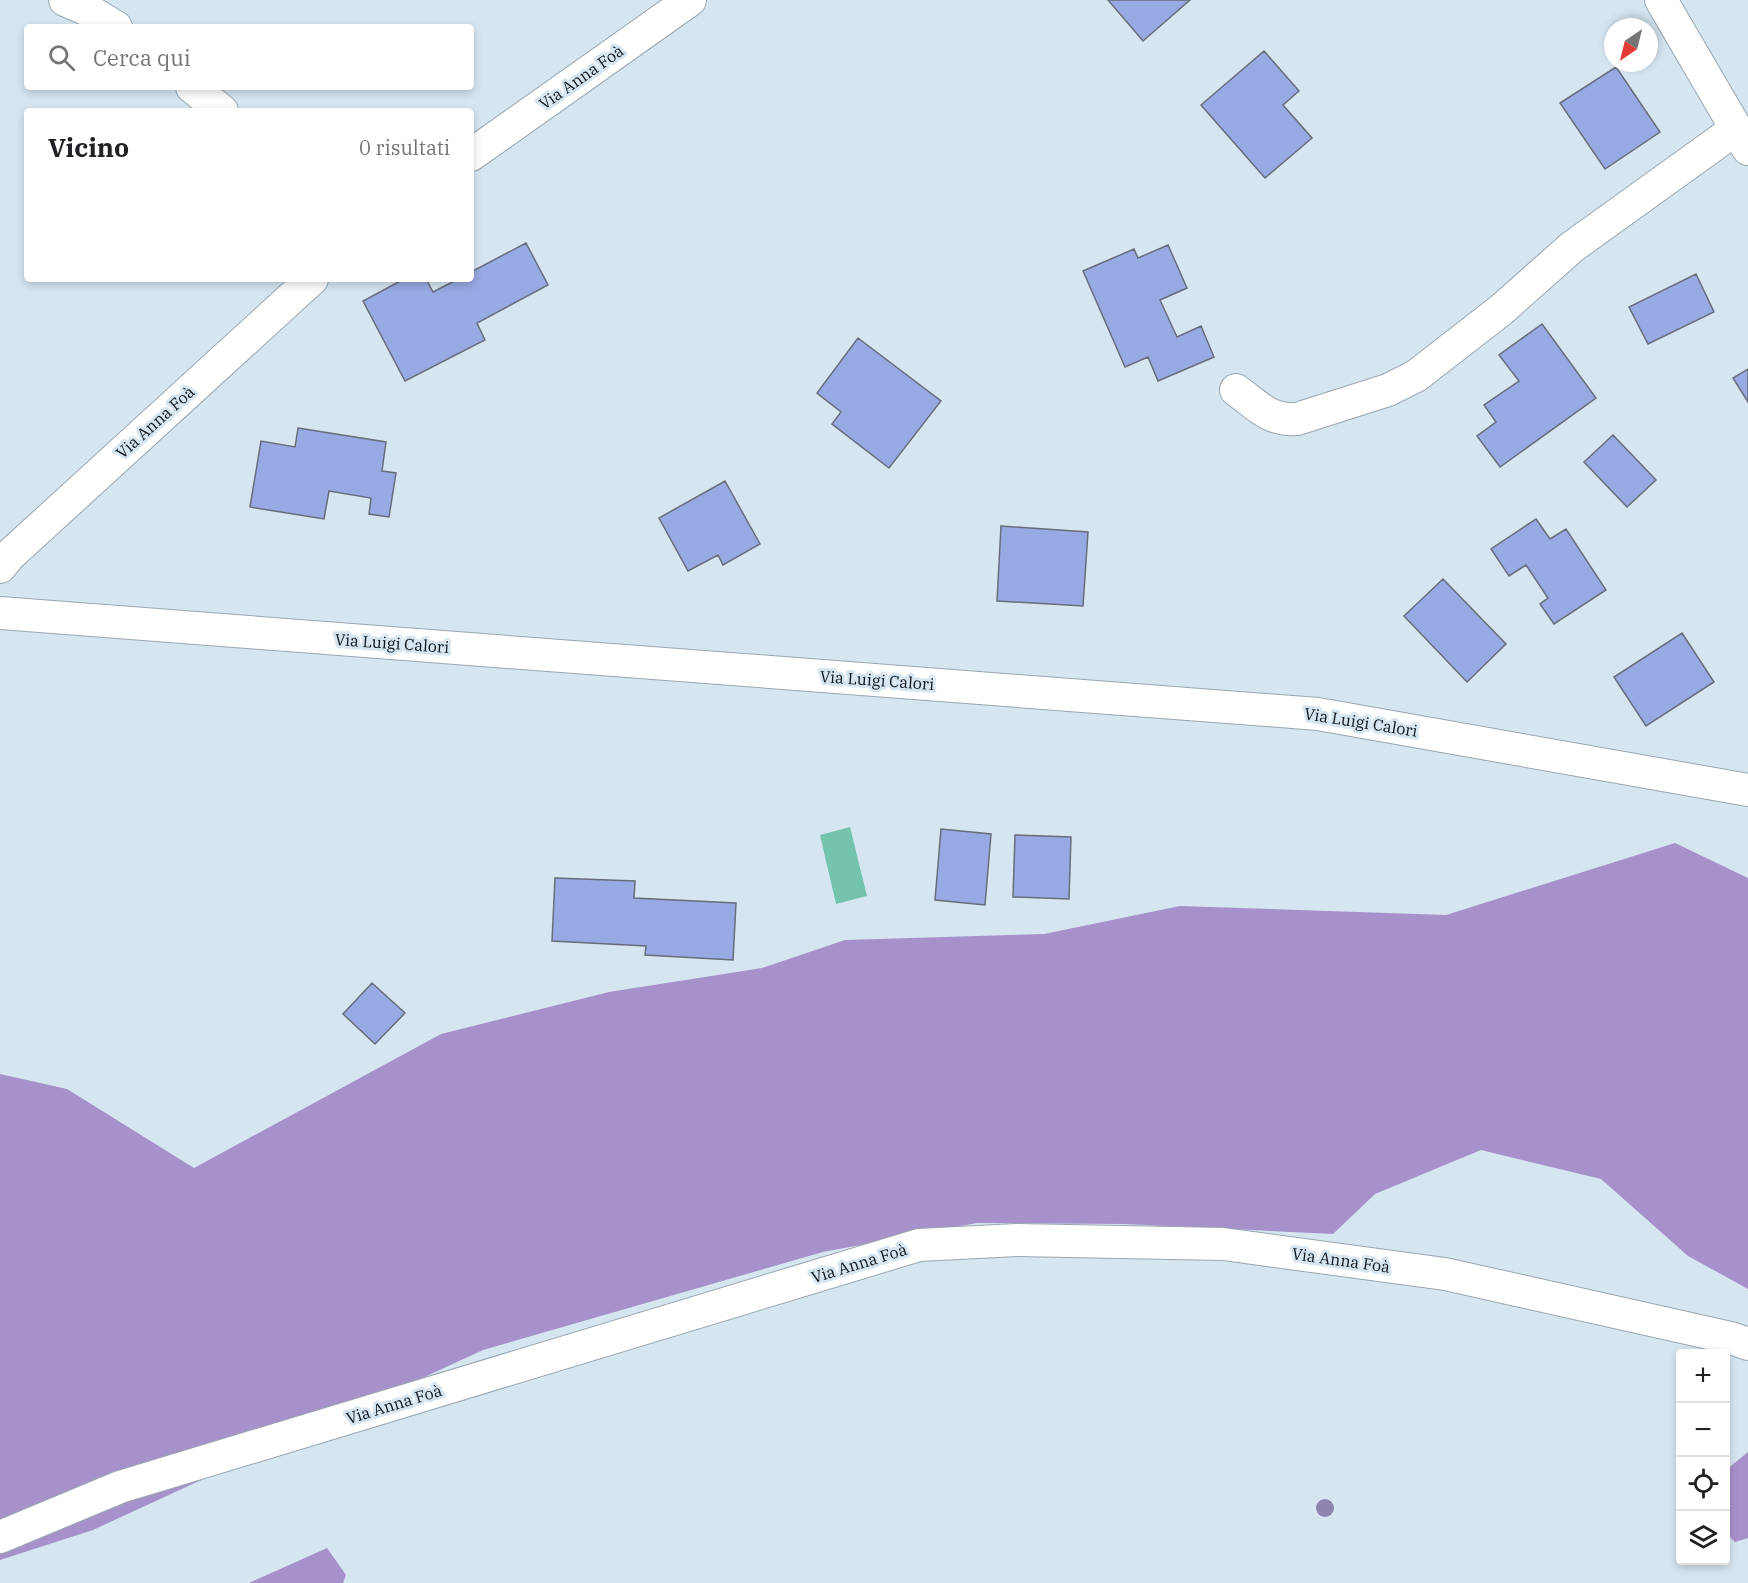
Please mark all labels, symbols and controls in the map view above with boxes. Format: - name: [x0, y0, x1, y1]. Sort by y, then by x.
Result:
- north arrow: [1604, 18, 1658, 72]
- search box: [24, 24, 474, 90]
- street label: Via Anna Foà: [535, 40, 627, 114]
- icon: search: [45, 41, 78, 74]
- text: Cerca qui: [93, 43, 191, 72]
- text: Vicino: [48, 130, 129, 164]
- text: 0 risultati: [359, 134, 450, 161]
- street label: Via Anna Foà: [112, 381, 199, 463]
- street label: Via Luigi Calori: [334, 629, 450, 657]
- street label: Via Luigi Calori: [819, 666, 935, 694]
- street label: Via Luigi Calori: [1303, 703, 1419, 741]
- street label: Via Anna Foà: [809, 1239, 909, 1287]
- street label: Via Anna Foà: [1291, 1243, 1392, 1277]
- map controls: [1676, 1349, 1730, 1565]
- button: +: [1676, 1349, 1730, 1403]
- street label: Via Anna Foà: [344, 1380, 444, 1428]
- button: −: [1676, 1403, 1730, 1457]
- button: locate: [1676, 1457, 1730, 1511]
- button: layers: [1676, 1511, 1730, 1565]

